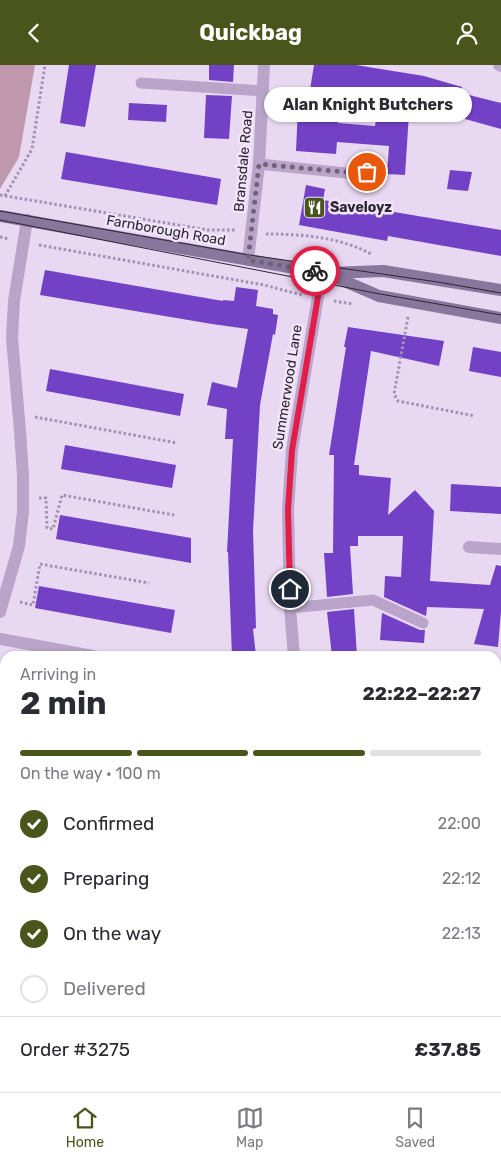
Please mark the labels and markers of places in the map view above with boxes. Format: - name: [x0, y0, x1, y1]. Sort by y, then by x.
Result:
- callout: Alan Knight Butchers: [263, 87, 471, 122]
- pin: [346, 151, 388, 193]
- restaurant icon: Saveloyz: [302, 195, 326, 219]
- place label: Saveloyz: [330, 199, 392, 216]
- pin: [269, 568, 311, 610]

